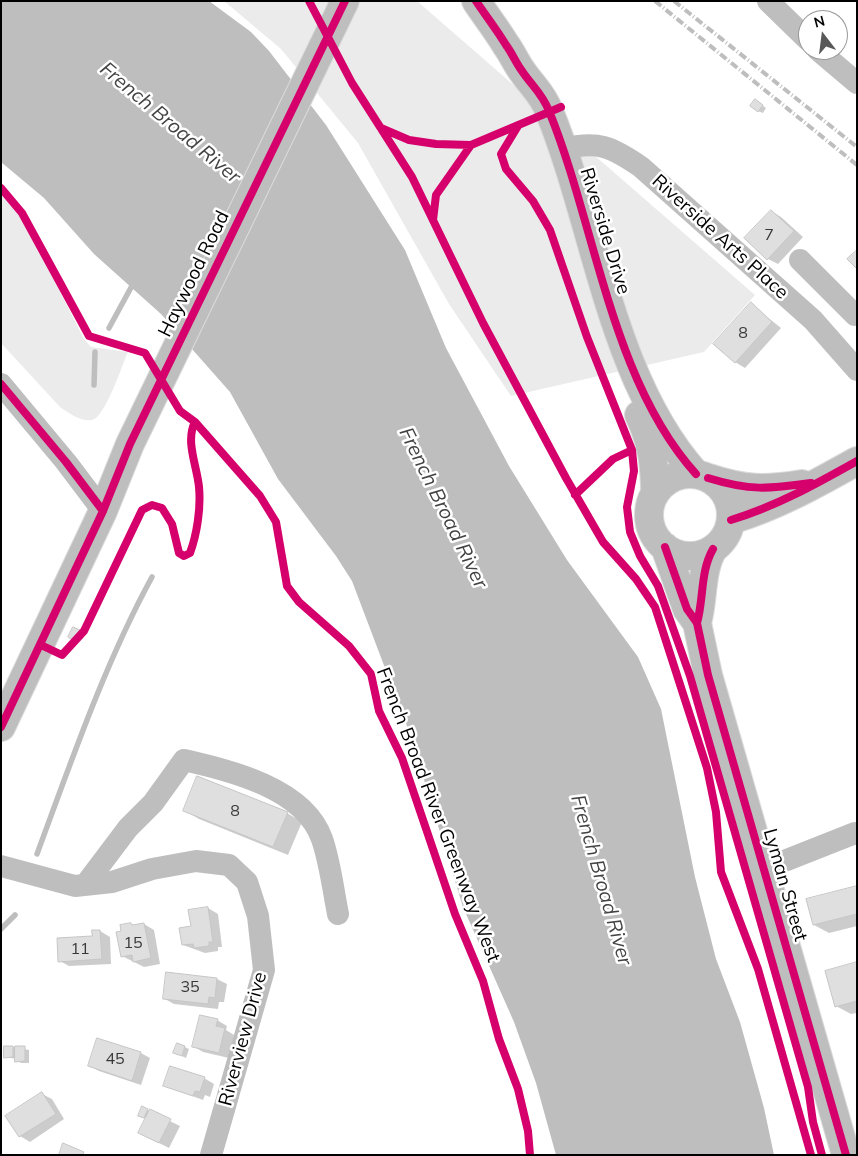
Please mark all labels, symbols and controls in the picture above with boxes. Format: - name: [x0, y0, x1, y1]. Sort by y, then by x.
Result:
- north arrow: [798, 10, 848, 60]
- text: N: [812, 11, 827, 32]
- water label: French Broad River: [95, 57, 245, 189]
- street label: Riverside Drive: [575, 165, 635, 297]
- street label: Riverside Arts Place: [647, 170, 793, 304]
- street label: Haywood Road: [154, 207, 234, 341]
- house number: 7: [764, 225, 774, 245]
- house number: 8: [738, 323, 748, 343]
- water label: French Broad River: [394, 424, 492, 592]
- street label: French Broad River Greenway West: [371, 664, 505, 966]
- water label: French Broad River: [565, 792, 637, 968]
- house number: 8: [230, 801, 240, 821]
- street label: Lyman Street: [758, 826, 812, 944]
- house number: 15: [123, 933, 143, 953]
- house number: 11: [70, 939, 90, 959]
- street label: Riverview Drive: [214, 970, 272, 1108]
- house number: 35: [180, 977, 200, 997]
- house number: 45: [105, 1049, 125, 1069]

